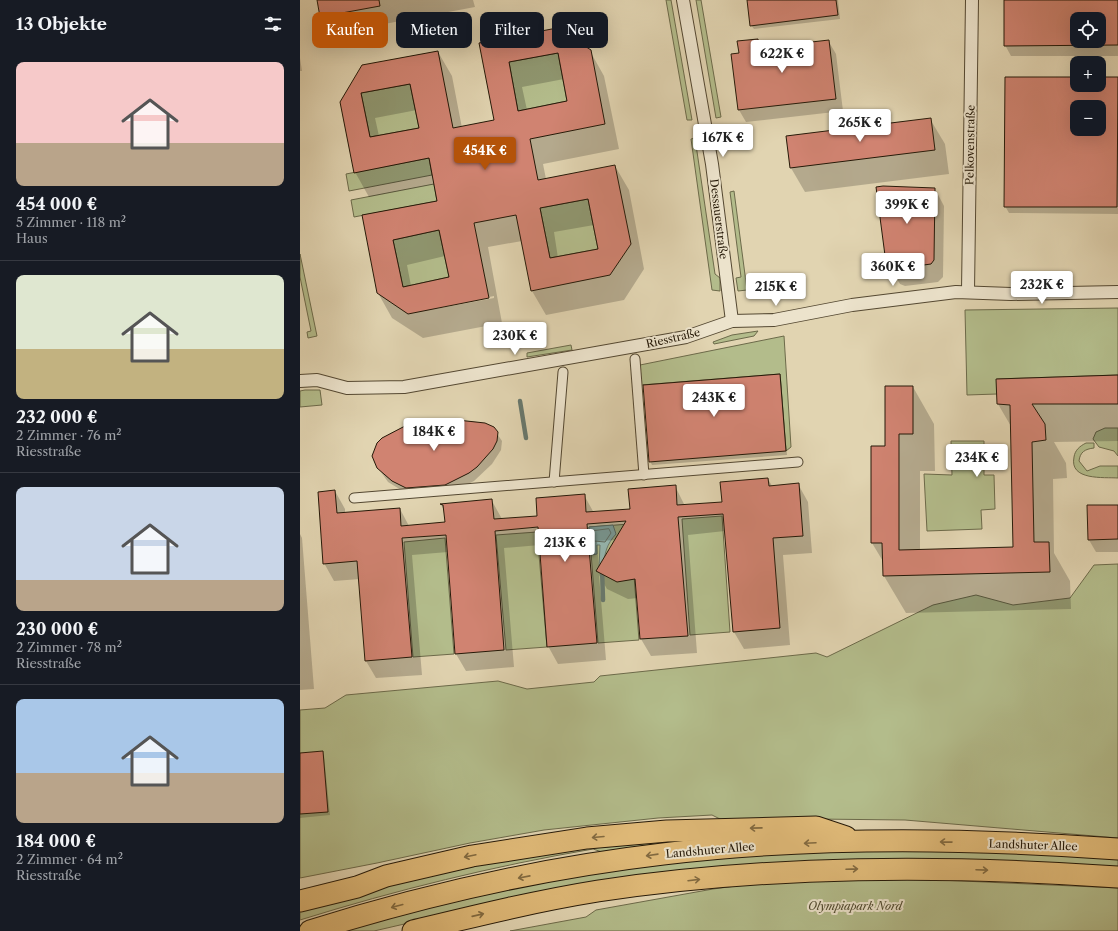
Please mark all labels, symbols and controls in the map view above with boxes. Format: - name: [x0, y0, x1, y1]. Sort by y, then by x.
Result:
- chip: Kaufen: [312, 12, 388, 48]
- chip: Mieten: [396, 12, 472, 48]
- chip: Filter: [480, 12, 544, 48]
- chip: Neu: [552, 12, 608, 48]
- map controls: [1070, 12, 1106, 136]
- button: locate: [1070, 12, 1106, 48]
- icon: filters: [262, 13, 284, 35]
- text: 13 Objekte: [16, 14, 107, 34]
- pin: 622K €: [749, 40, 815, 74]
- text: 622K €: [760, 45, 804, 61]
- button: +: [1070, 56, 1106, 92]
- icon: home: [114, 88, 186, 160]
- button: −: [1070, 100, 1106, 136]
- street label: Pelkovenstraße: [962, 105, 978, 185]
- pin: 265K €: [827, 109, 893, 143]
- text: 265K €: [838, 114, 882, 130]
- pin: 167K €: [690, 124, 756, 158]
- text: 167K €: [702, 129, 744, 145]
- pin: 454K €: [452, 137, 518, 171]
- text: 454K €: [463, 142, 507, 158]
- street label: Dessauerstraße: [707, 178, 731, 260]
- pin: 399K €: [874, 191, 940, 225]
- text: 454 000 €: [16, 194, 97, 214]
- text: 399K €: [885, 196, 929, 212]
- text: 5 Zimmer · 118 m²: [16, 214, 126, 230]
- text: Haus: [16, 230, 48, 246]
- pin: 360K €: [860, 253, 926, 287]
- text: 360K €: [871, 258, 916, 274]
- pin: 232K €: [1009, 271, 1075, 305]
- pin: 215K €: [743, 273, 809, 307]
- text: 232K €: [1020, 276, 1064, 292]
- text: 215K €: [755, 278, 797, 294]
- icon: home: [114, 301, 186, 373]
- pin: 230K €: [482, 322, 548, 356]
- street label: Riesstraße: [645, 325, 701, 351]
- text: 230K €: [493, 327, 537, 343]
- pin: 243K €: [681, 384, 747, 418]
- text: 243K €: [692, 389, 736, 405]
- text: 232 000 €: [16, 407, 98, 427]
- pin: 184K €: [401, 418, 467, 452]
- text: 184K €: [412, 423, 456, 439]
- text: 2 Zimmer · 76 m²: [16, 427, 122, 443]
- text: Riesstraße: [16, 443, 81, 459]
- pin: 234K €: [944, 444, 1010, 478]
- text: 234K €: [955, 449, 999, 465]
- icon: home: [114, 513, 186, 585]
- pin: 213K €: [532, 529, 598, 563]
- text: 213K €: [544, 534, 586, 550]
- text: 230 000 €: [16, 619, 98, 639]
- text: 2 Zimmer · 78 m²: [16, 639, 122, 655]
- text: Riesstraße: [16, 655, 81, 671]
- icon: home: [114, 725, 186, 797]
- one-way arrow: [750, 824, 763, 832]
- text: 184 000 €: [16, 831, 96, 851]
- one-way arrow: [592, 834, 605, 841]
- street label: Landshuter Allee: [988, 836, 1078, 854]
- one-way arrow: [940, 838, 953, 846]
- street label: Landshuter Allee: [665, 839, 755, 861]
- one-way arrow: [804, 839, 817, 847]
- text: 2 Zimmer · 64 m²: [16, 851, 123, 867]
- one-way arrow: [646, 851, 659, 859]
- one-way arrow: [464, 853, 477, 861]
- one-way arrow: [845, 866, 858, 873]
- one-way arrow: [975, 866, 988, 874]
- text: Riesstraße: [16, 867, 81, 883]
- one-way arrow: [518, 873, 531, 881]
- one-way arrow: [687, 876, 700, 884]
- park label: Olympiapark Nord: [808, 899, 903, 913]
- one-way arrow: [391, 903, 404, 911]
- one-way arrow: [472, 910, 485, 918]

